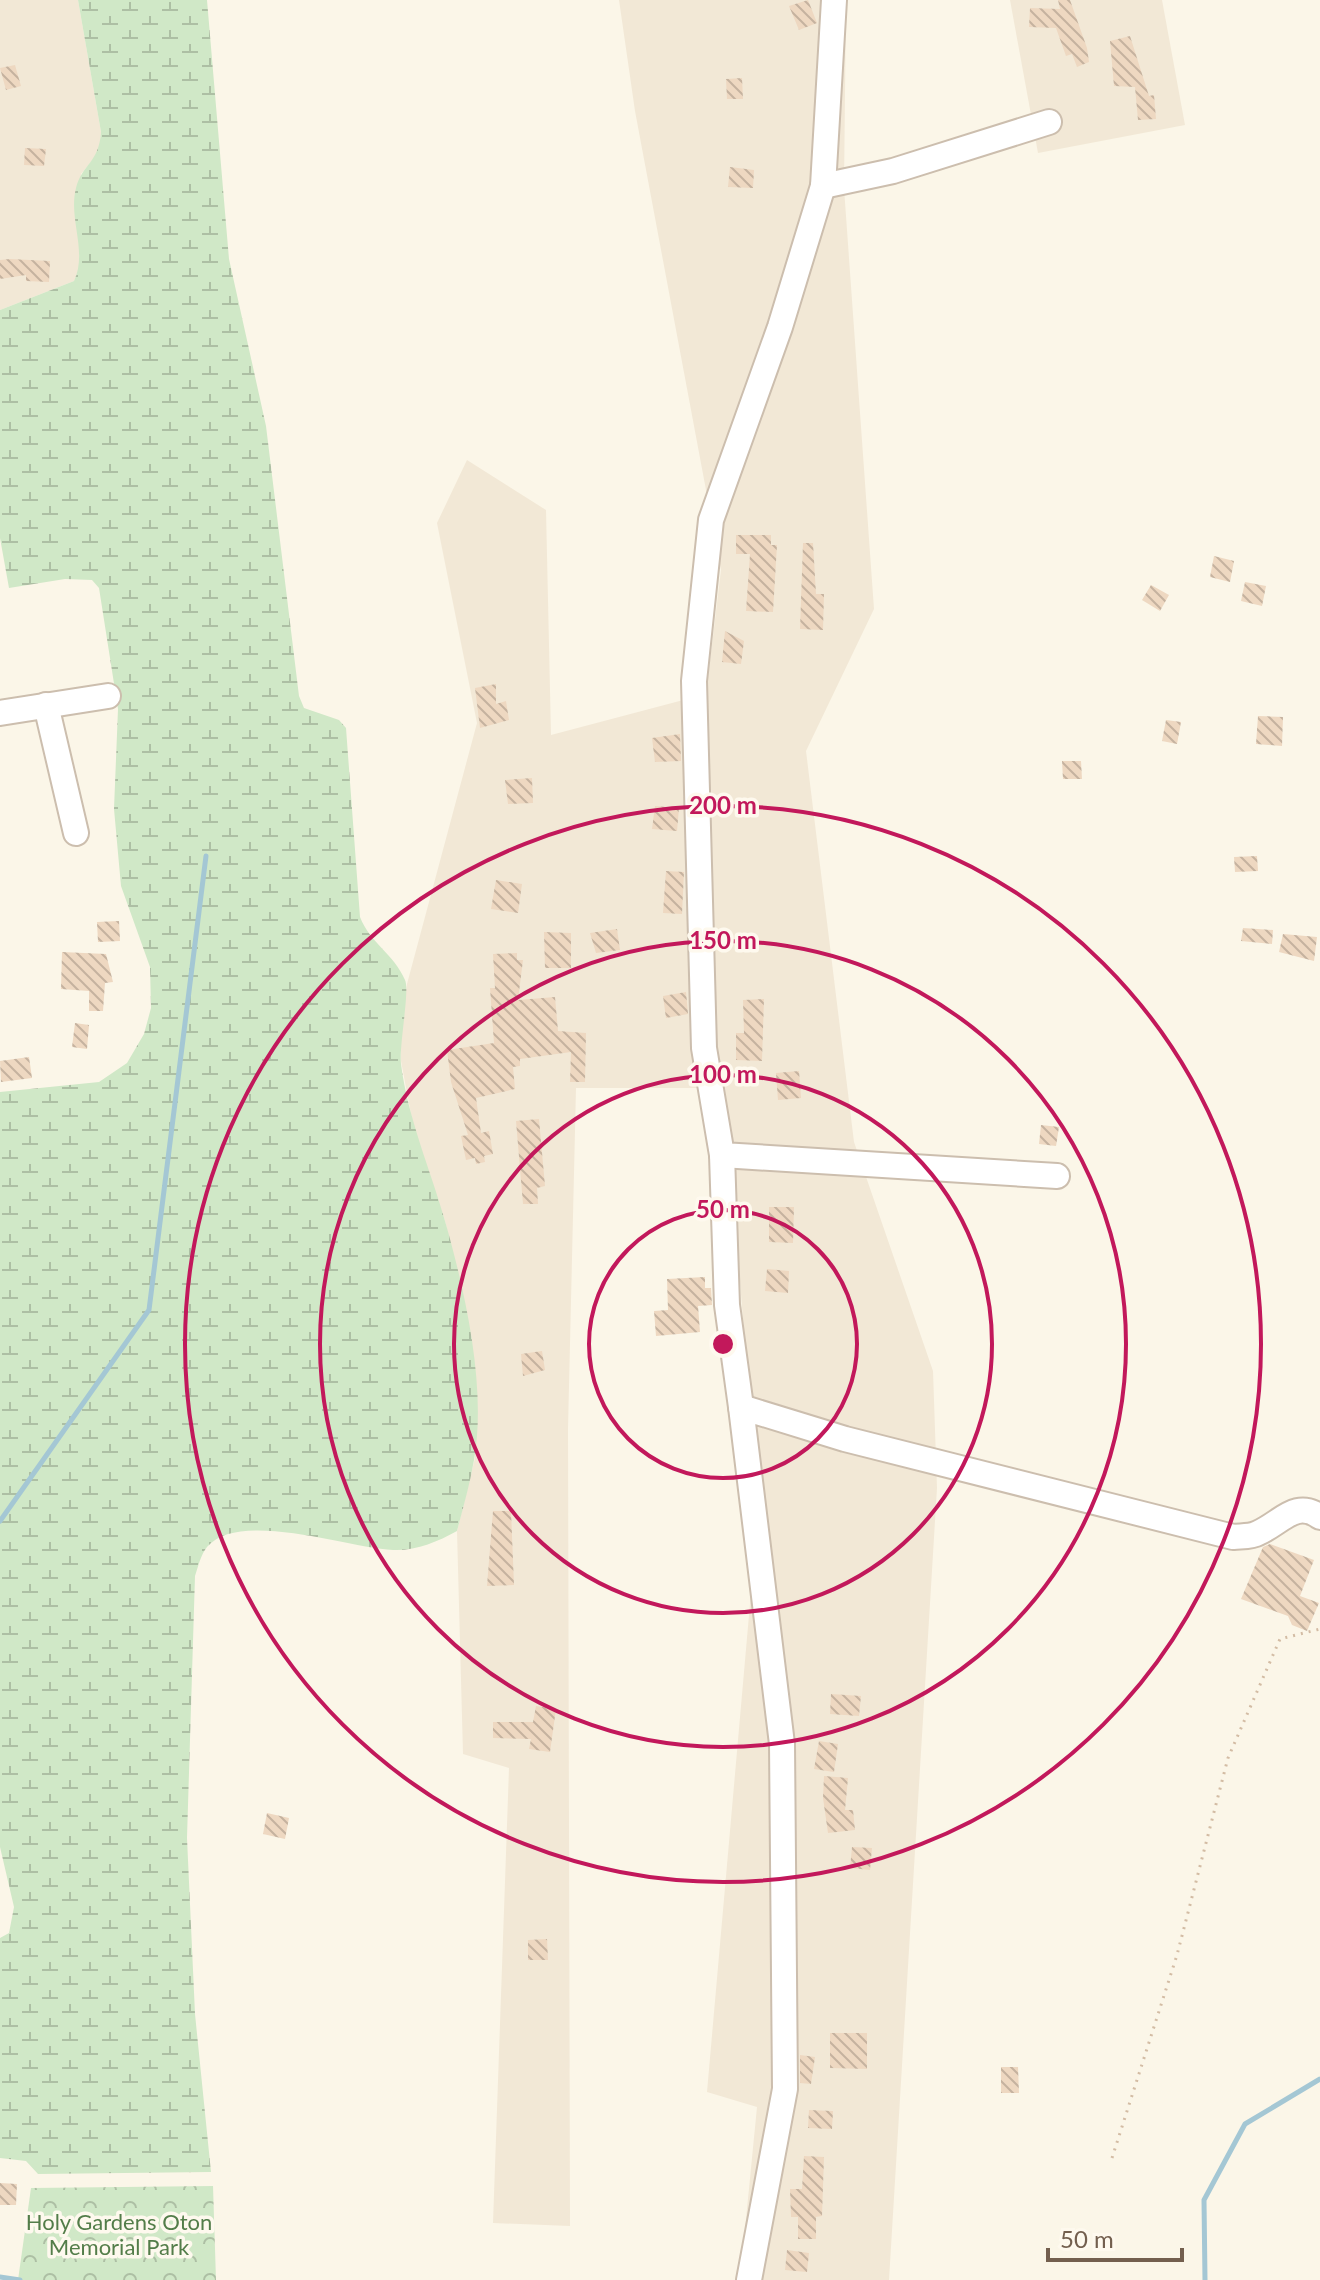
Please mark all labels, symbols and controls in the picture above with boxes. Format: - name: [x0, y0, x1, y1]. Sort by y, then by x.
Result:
- text: 200 m: [689, 790, 757, 819]
- text: 150 m: [689, 925, 757, 954]
- text: 100 m: [689, 1059, 757, 1088]
- text: 50 m: [696, 1194, 750, 1223]
- centre of rings: [709, 1330, 737, 1358]
- park label: Holy Gardens Oton Memorial Park: [26, 2208, 212, 2260]
- scale bar: [1048, 2212, 1182, 2262]
- text: 50 m: [1060, 2224, 1114, 2253]

